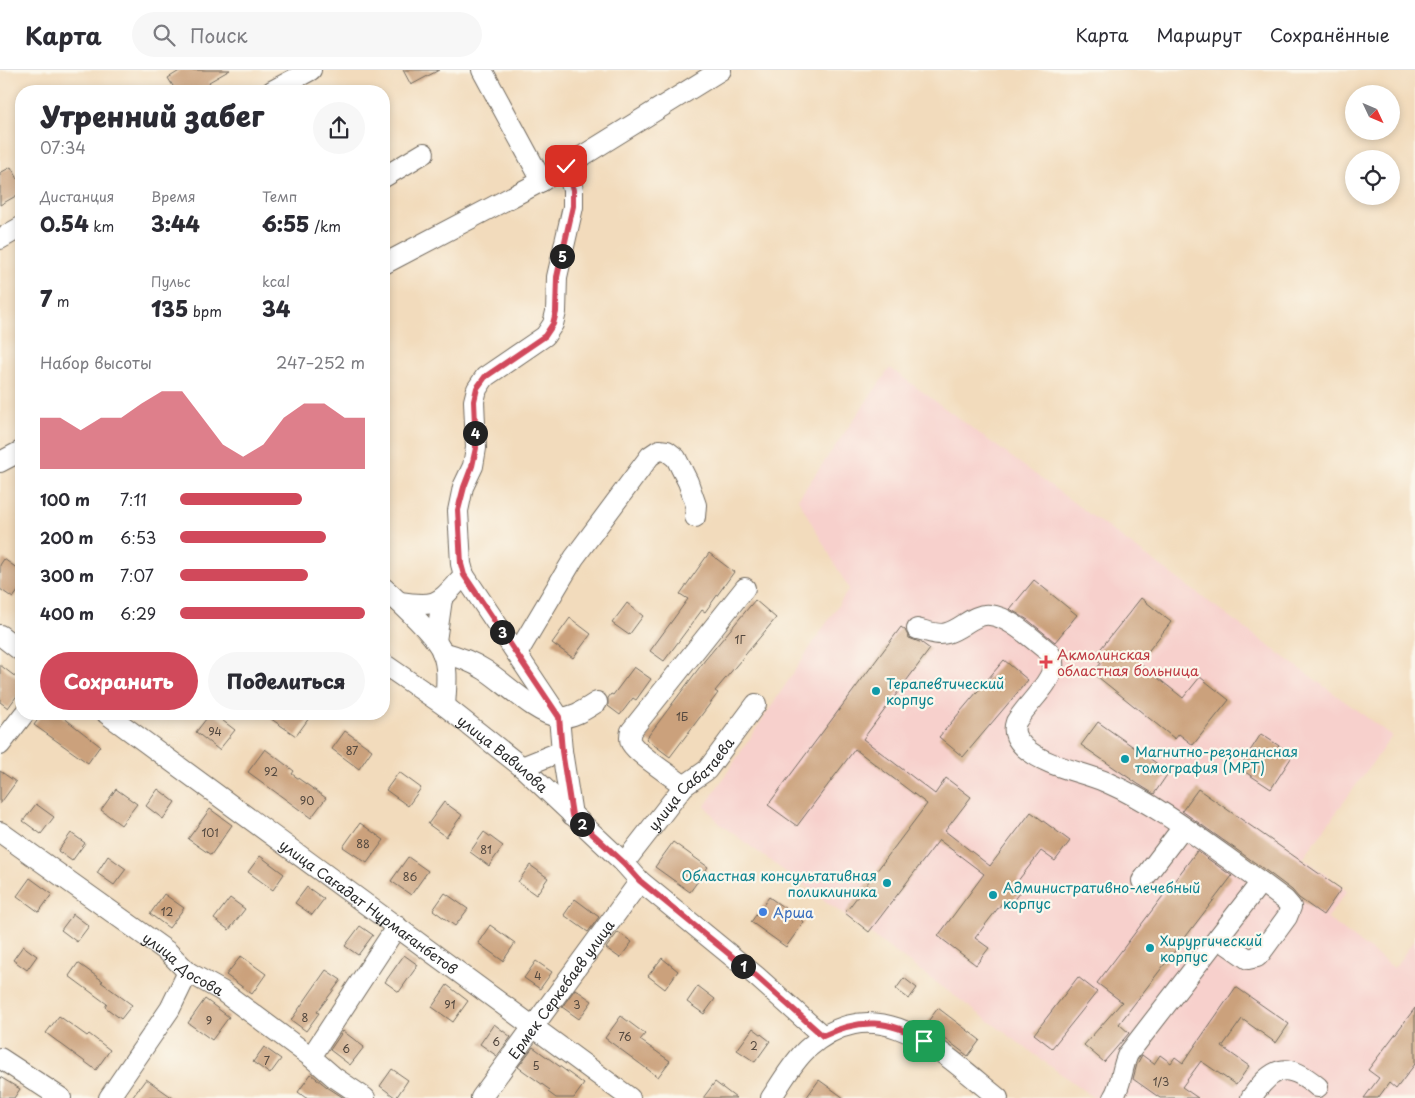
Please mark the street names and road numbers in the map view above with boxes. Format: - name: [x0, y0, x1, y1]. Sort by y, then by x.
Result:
- street label: улица Вавилова: [453, 709, 553, 797]
- street label: улица Сабатаева: [643, 732, 739, 835]
- street label: улица Сағадат Нұрмағанбетов: [276, 834, 462, 979]
- street label: Ермек Серкебаев улица: [503, 915, 619, 1063]
- street label: улица Досова: [139, 927, 228, 1001]

